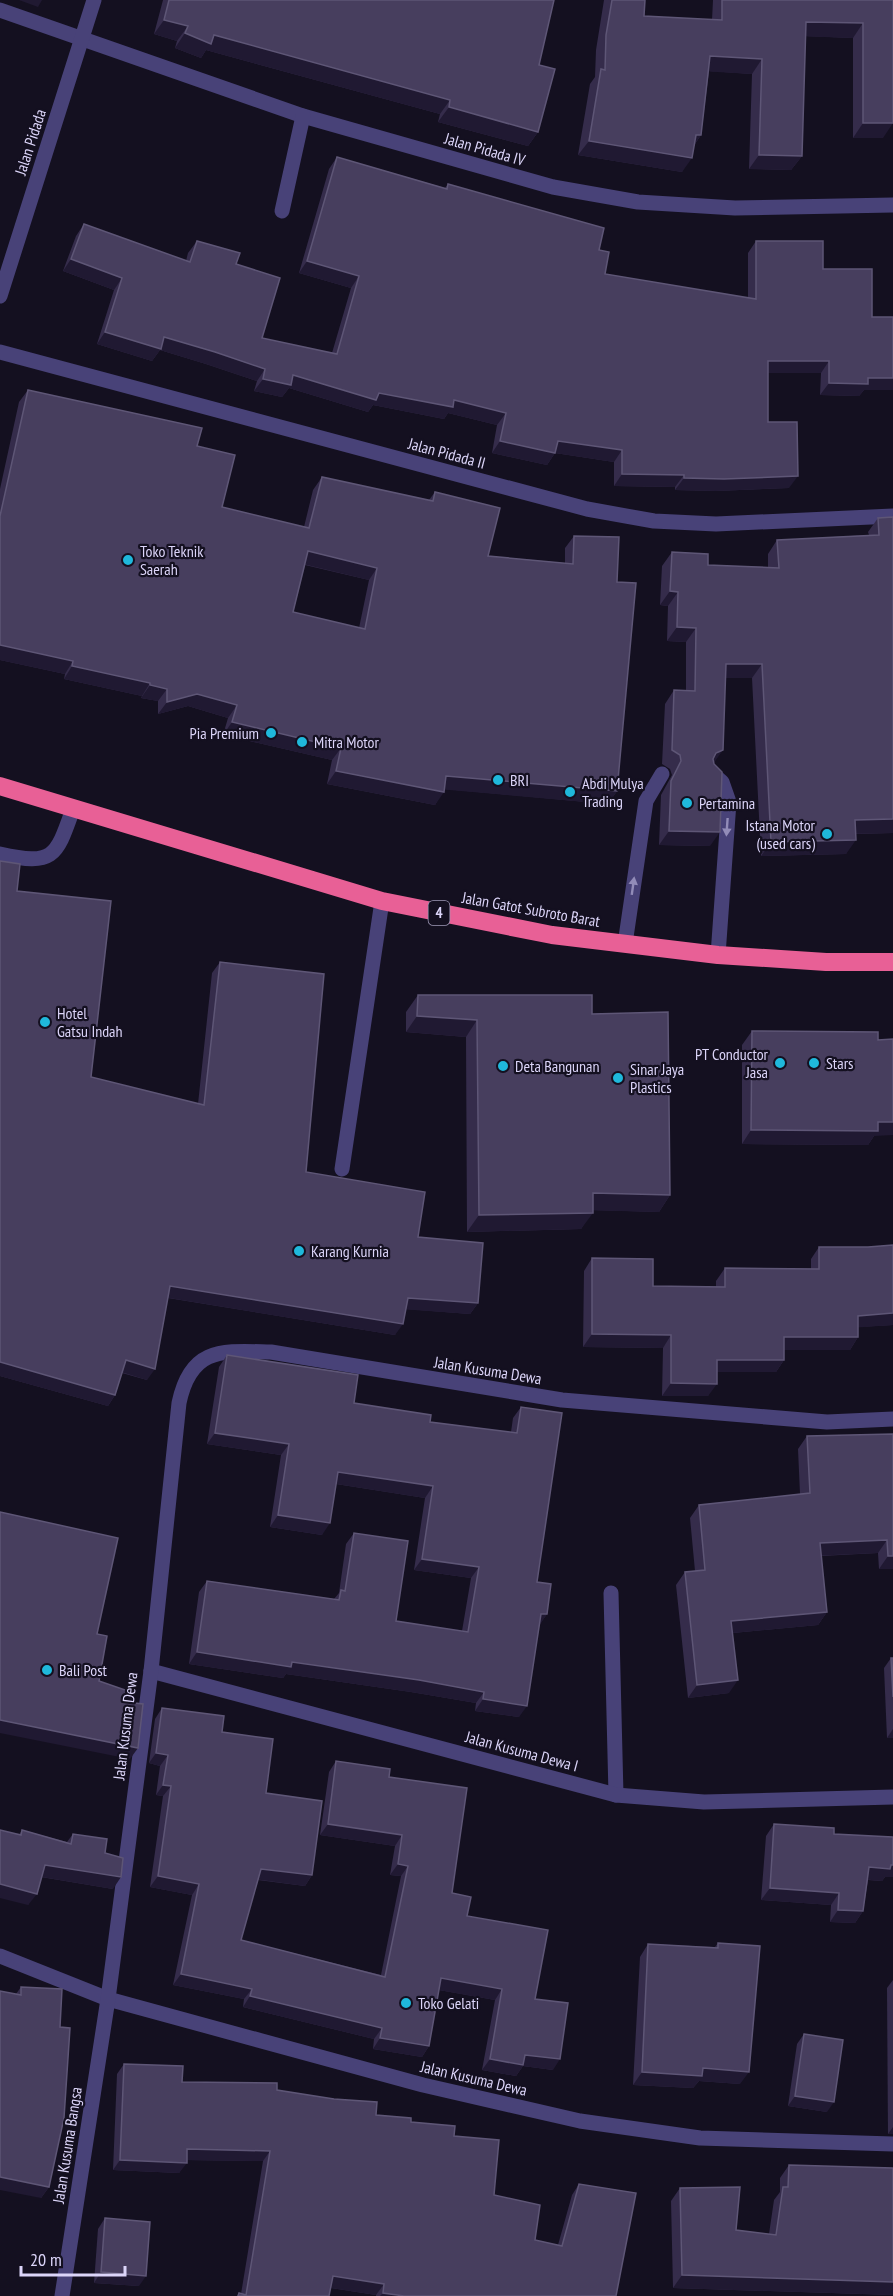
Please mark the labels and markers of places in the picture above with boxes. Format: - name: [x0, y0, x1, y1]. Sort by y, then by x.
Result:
- place label: Toko Teknik Saerah: [140, 541, 204, 579]
- marker: Toko Teknik Saerah: [121, 553, 135, 567]
- place label: Pia Premium: [189, 723, 259, 743]
- marker: Pia Premium: [264, 726, 278, 740]
- place label: Mitra Motor: [314, 732, 380, 752]
- marker: Mitra Motor: [295, 735, 309, 749]
- place label: BRI: [510, 770, 529, 790]
- marker: BRI: [491, 773, 505, 787]
- place label: Abdi Mulya Trading: [582, 773, 644, 811]
- marker: Abdi Mulya Trading: [563, 785, 577, 799]
- place label: Pertamina: [699, 793, 755, 813]
- marker: Pertamina: [680, 796, 694, 810]
- place label: Istana Motor (used cars): [746, 815, 816, 853]
- marker: Istana Motor (used cars): [820, 827, 834, 841]
- place label: Hotel Gatsu Indah: [57, 1003, 123, 1041]
- marker: Hotel Gatsu Indah: [38, 1015, 52, 1029]
- place label: PT Conductor Jasa: [695, 1044, 769, 1082]
- place label: Stars: [826, 1053, 853, 1073]
- place label: Deta Bangunan: [515, 1056, 599, 1076]
- marker: PT Conductor Jasa: [773, 1056, 787, 1070]
- marker: Stars: [807, 1056, 821, 1070]
- marker: Deta Bangunan: [496, 1059, 510, 1073]
- place label: Sinar Jaya Plastics: [630, 1059, 684, 1097]
- marker: Sinar Jaya Plastics: [611, 1071, 625, 1085]
- place label: Karang Kurnia: [311, 1241, 389, 1261]
- marker: Karang Kurnia: [292, 1244, 306, 1258]
- place label: Bali Post: [59, 1660, 108, 1680]
- marker: Bali Post: [40, 1663, 54, 1677]
- place label: Toko Gelati: [418, 1993, 479, 2013]
- marker: Toko Gelati: [399, 1996, 413, 2010]

